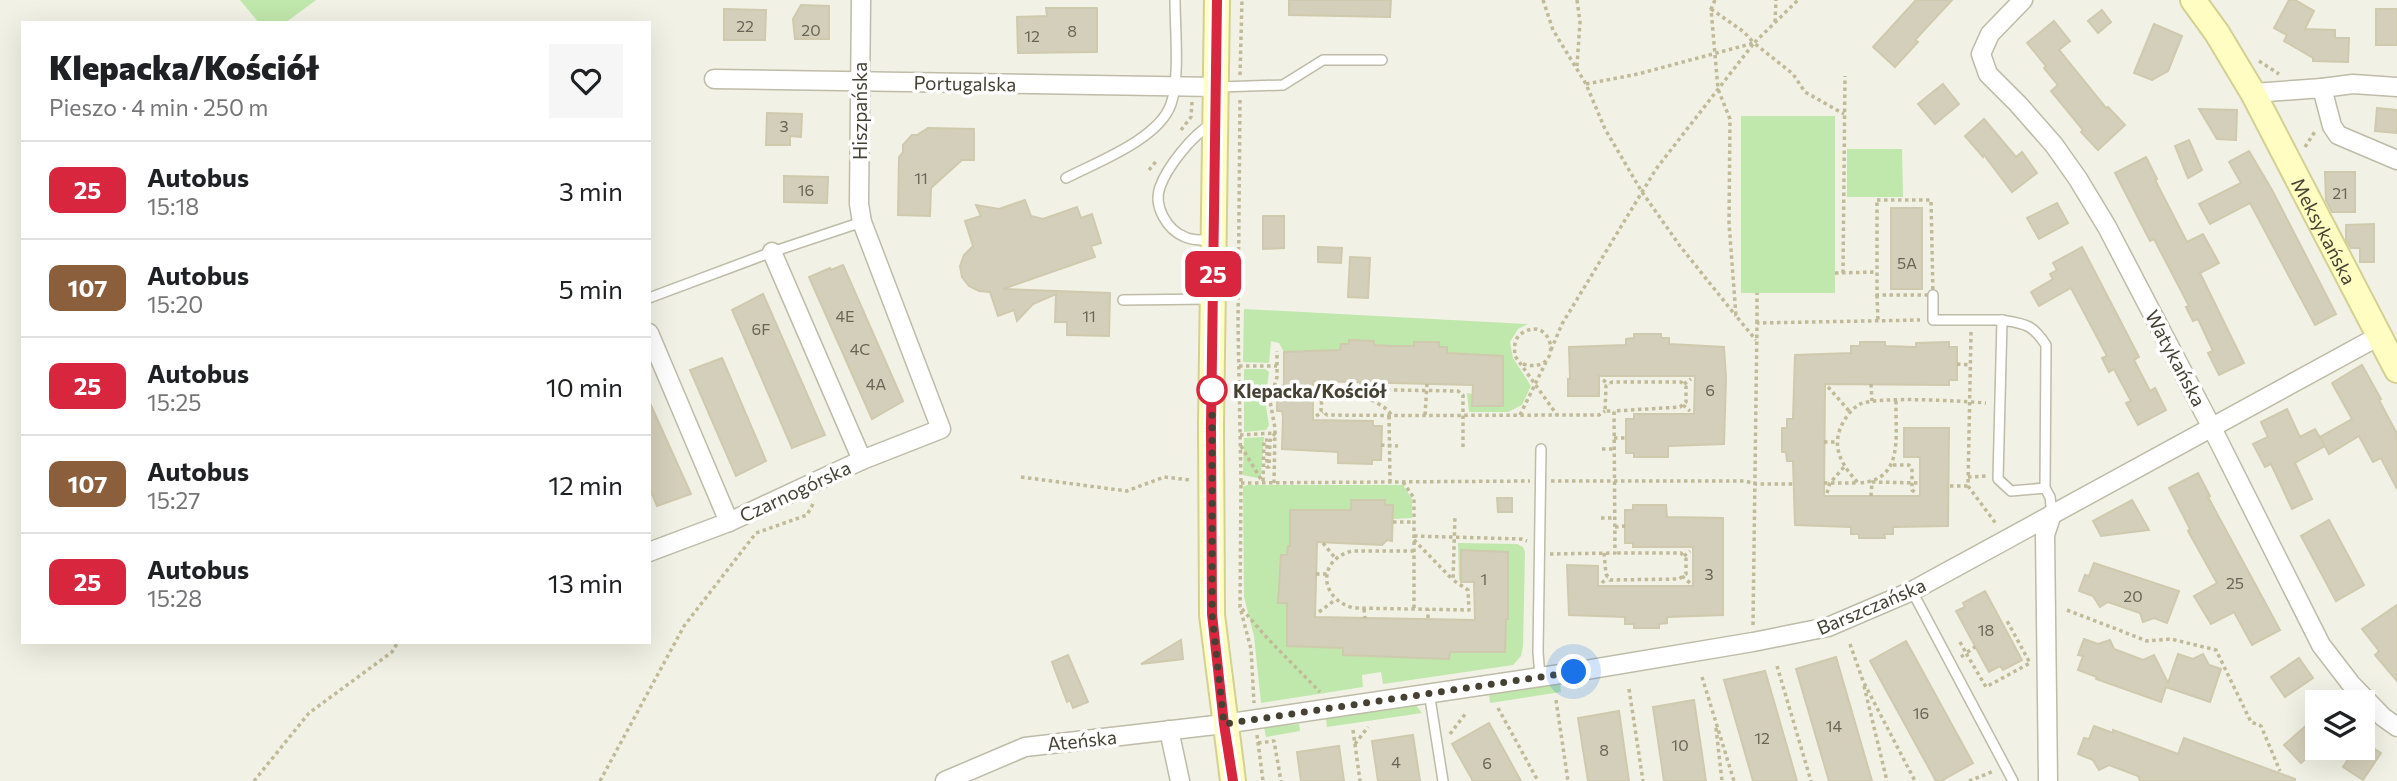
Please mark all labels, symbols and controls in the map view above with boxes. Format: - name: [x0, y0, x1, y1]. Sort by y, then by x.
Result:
- house number: 22: [736, 16, 754, 35]
- house number: 20: [801, 20, 821, 39]
- house number: 8: [1067, 21, 1077, 40]
- house number: 12: [1024, 26, 1040, 45]
- button: heart: [549, 44, 623, 118]
- text: Klepacka/Kościół: [49, 46, 319, 87]
- street label: Hiszpańska: [848, 62, 871, 160]
- street label: Portugalska: [913, 71, 1017, 95]
- text: Pieszo · 4 min · 250 m: [49, 93, 268, 121]
- house number: 3: [779, 116, 789, 135]
- text: Autobus: [147, 161, 249, 192]
- house number: 11: [914, 168, 928, 187]
- street label: Meksykańska: [2287, 174, 2362, 288]
- text: 25: [74, 175, 101, 204]
- text: 3 min: [559, 175, 623, 206]
- house number: 16: [798, 180, 814, 199]
- house number: 21: [2332, 183, 2348, 202]
- text: 15:18: [147, 192, 199, 220]
- line badge: 25: [1182, 251, 1244, 297]
- house number: 5A: [1897, 253, 1917, 272]
- text: Autobus: [147, 259, 249, 290]
- text: 25: [1199, 259, 1227, 288]
- text: 107: [68, 273, 107, 302]
- text: 5 min: [559, 273, 623, 304]
- text: 15:20: [147, 290, 203, 318]
- house number: 4E: [835, 306, 855, 325]
- house number: 11: [1082, 306, 1096, 325]
- street label: Watykańska: [2141, 306, 2211, 410]
- house number: 6F: [752, 319, 770, 338]
- house number: 4C: [850, 339, 870, 358]
- text: Autobus: [147, 357, 249, 388]
- text: 25: [74, 371, 101, 400]
- text: 10 min: [546, 371, 623, 402]
- house number: 4A: [866, 374, 886, 393]
- marker: Klepacka/Kościół: [1197, 375, 1227, 405]
- place label: Klepacka/Kościół: [1233, 379, 1387, 402]
- house number: 6: [1705, 380, 1715, 399]
- text: 15:25: [147, 388, 201, 416]
- text: Autobus: [147, 455, 249, 486]
- street label: Czarnogórska: [736, 455, 854, 527]
- text: 107: [68, 469, 107, 498]
- text: 12 min: [548, 469, 623, 500]
- text: 15:27: [147, 486, 200, 514]
- text: Autobus: [147, 553, 249, 584]
- house number: 3: [1704, 564, 1714, 583]
- text: 25: [74, 567, 101, 596]
- text: 13 min: [548, 567, 623, 598]
- house number: 1: [1481, 569, 1487, 588]
- street label: Barszczańska: [1813, 573, 1929, 639]
- house number: 25: [2226, 573, 2244, 592]
- text: 15:28: [147, 584, 202, 612]
- house number: 20: [2123, 586, 2143, 605]
- house number: 18: [1978, 620, 1994, 639]
- your location: [1556, 654, 1591, 689]
- map controls: [2305, 690, 2375, 760]
- button: layers: [2305, 690, 2375, 760]
- house number: 16: [1913, 703, 1929, 722]
- house number: 14: [1826, 716, 1843, 735]
- street label: Ateńska: [1046, 725, 1118, 755]
- house number: 12: [1754, 728, 1770, 747]
- house number: 10: [1671, 735, 1689, 754]
- house number: 8: [1599, 740, 1609, 759]
- house number: 4: [1391, 752, 1401, 771]
- house number: 6: [1482, 753, 1492, 772]

